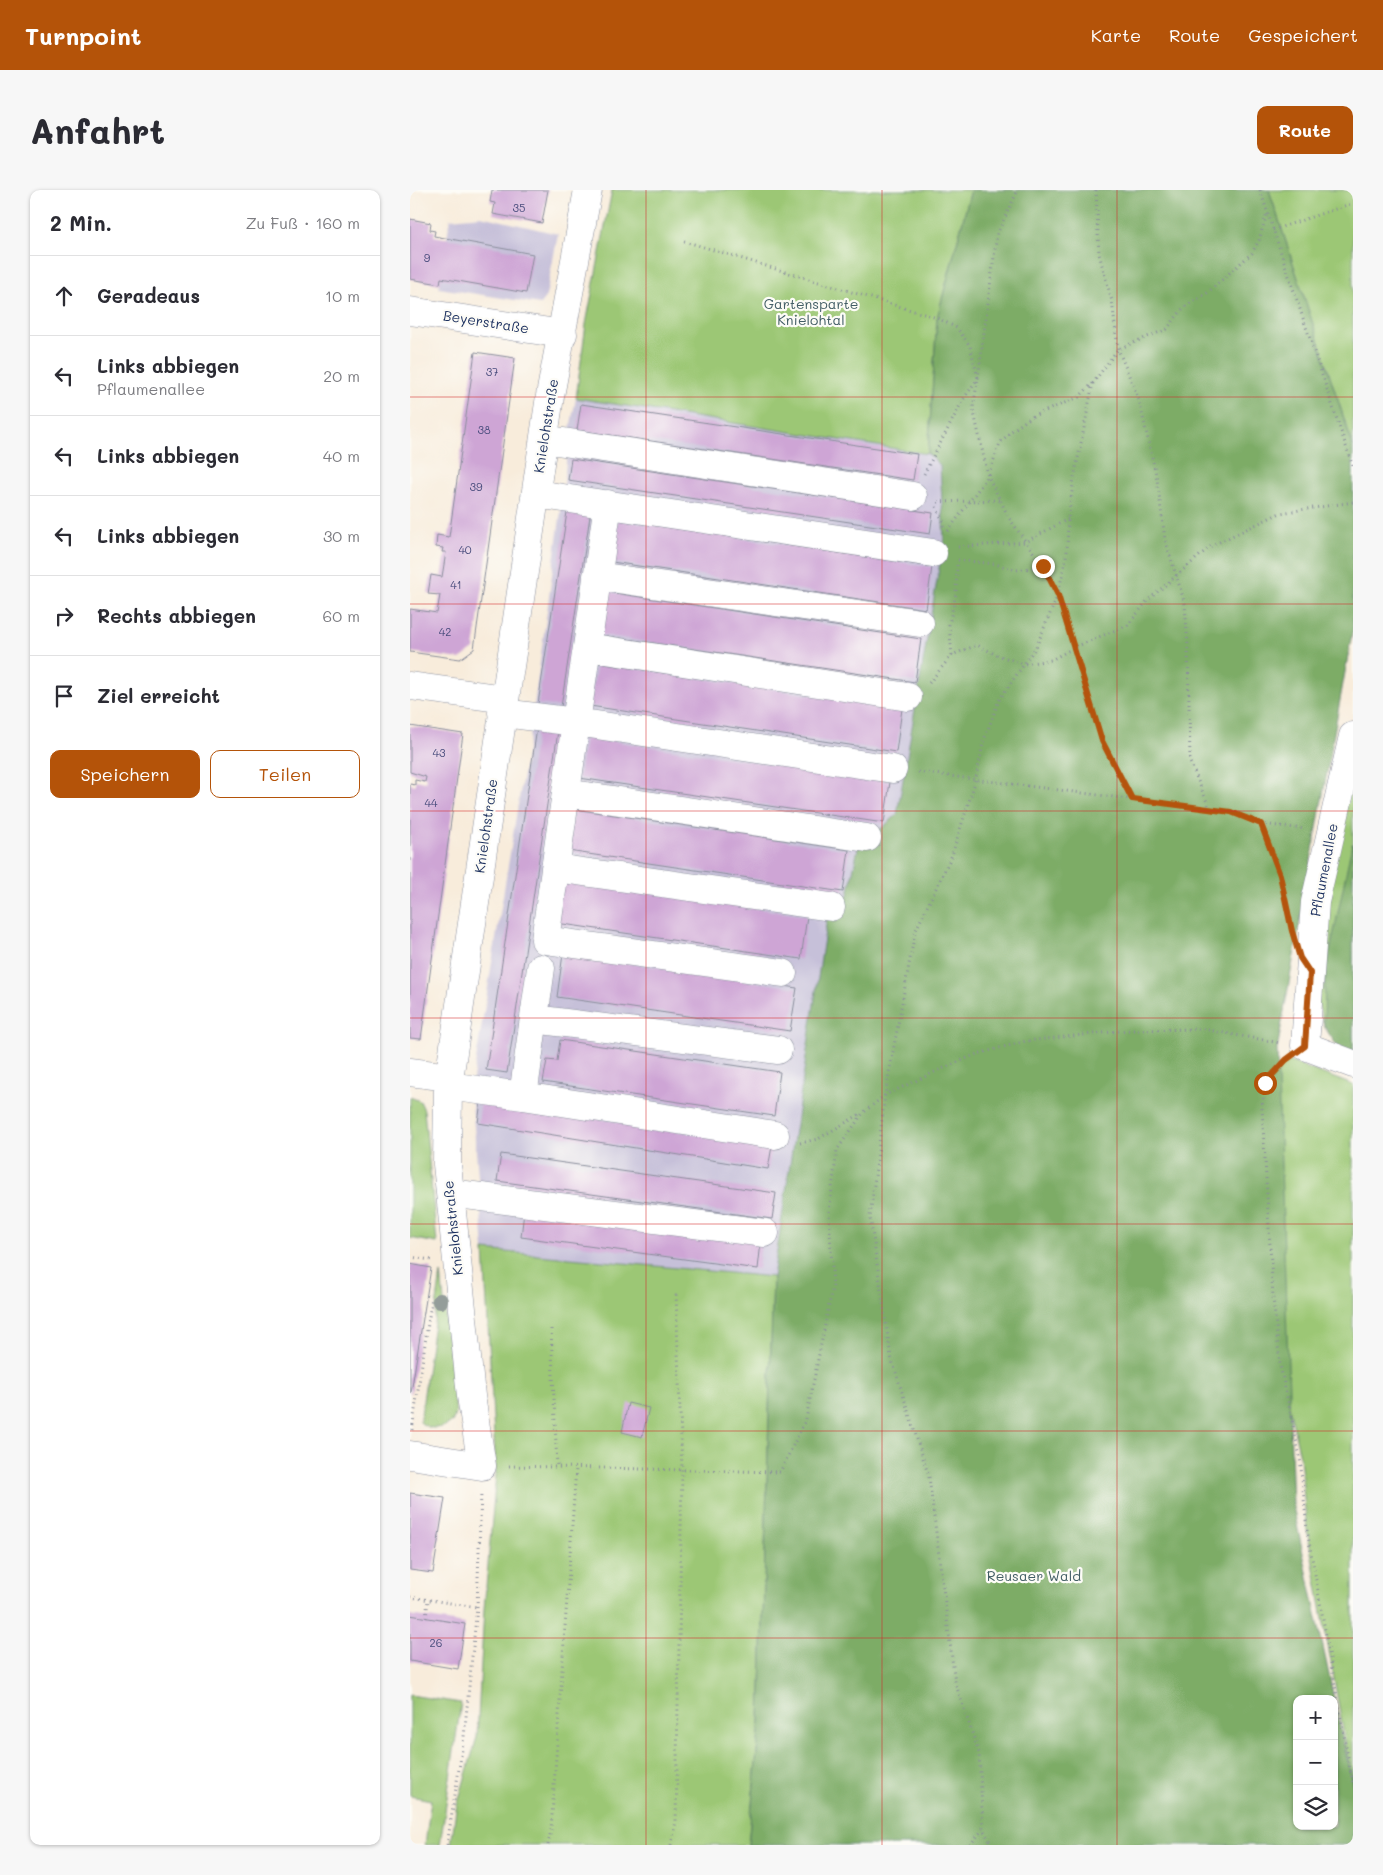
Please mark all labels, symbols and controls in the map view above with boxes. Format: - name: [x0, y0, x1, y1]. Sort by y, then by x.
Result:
- text: Turnpoint: [25, 20, 141, 51]
- text: Karte: [1091, 23, 1141, 47]
- text: Route: [1169, 23, 1220, 47]
- text: Gespeichert: [1248, 23, 1358, 47]
- button: Route: [1257, 106, 1353, 154]
- text: Anfahrt: [30, 107, 165, 153]
- house number: 35: [513, 200, 525, 215]
- text: 2 Min.: [50, 209, 112, 236]
- text: Zu Fuß · 160 m: [246, 212, 360, 233]
- house number: 9: [424, 250, 431, 265]
- icon: ahead: [50, 282, 78, 310]
- text: Geradeaus: [97, 283, 200, 308]
- text: 10 m: [325, 285, 360, 306]
- park label: Gartensparte Knielohtal: [764, 294, 858, 329]
- street label: Beyerstraße: [442, 305, 530, 338]
- text: Links abbiegen: [97, 353, 239, 378]
- icon: left: [50, 362, 78, 390]
- house number: 37: [486, 364, 498, 379]
- text: 20 m: [323, 365, 360, 386]
- street label: Knielohstraße: [529, 377, 562, 474]
- text: Pflaumenallee: [97, 378, 205, 399]
- house number: 38: [477, 422, 491, 437]
- icon: left: [50, 442, 78, 470]
- text: Links abbiegen: [97, 443, 239, 468]
- text: 40 m: [323, 445, 360, 466]
- house number: 39: [470, 479, 483, 494]
- icon: left: [50, 522, 78, 550]
- text: Links abbiegen: [97, 523, 239, 548]
- text: 30 m: [323, 525, 360, 546]
- house number: 40: [458, 542, 472, 557]
- route end: [1032, 555, 1055, 578]
- house number: 41: [450, 577, 462, 592]
- icon: right: [50, 602, 78, 630]
- text: Rechts abbiegen: [97, 603, 256, 628]
- text: 60 m: [323, 605, 360, 626]
- house number: 42: [439, 624, 451, 639]
- icon: arrive: [50, 682, 78, 710]
- text: Ziel erreicht: [97, 683, 220, 708]
- house number: 43: [433, 745, 446, 760]
- button: Speichern: [50, 750, 200, 798]
- button: Teilen: [210, 750, 360, 798]
- street label: Knielohstraße: [469, 777, 502, 874]
- house number: 44: [425, 795, 438, 810]
- street label: Pflaumenallee: [1305, 822, 1342, 918]
- route start: [1254, 1072, 1277, 1095]
- street label: Knielohstraße: [438, 1180, 467, 1276]
- park label: Reusaer Wald: [987, 1566, 1081, 1585]
- house number: 26: [430, 1635, 442, 1650]
- map controls: [1293, 1695, 1338, 1830]
- button: +: [1293, 1695, 1338, 1740]
- button: −: [1293, 1740, 1338, 1785]
- button: layers: [1293, 1785, 1338, 1830]

